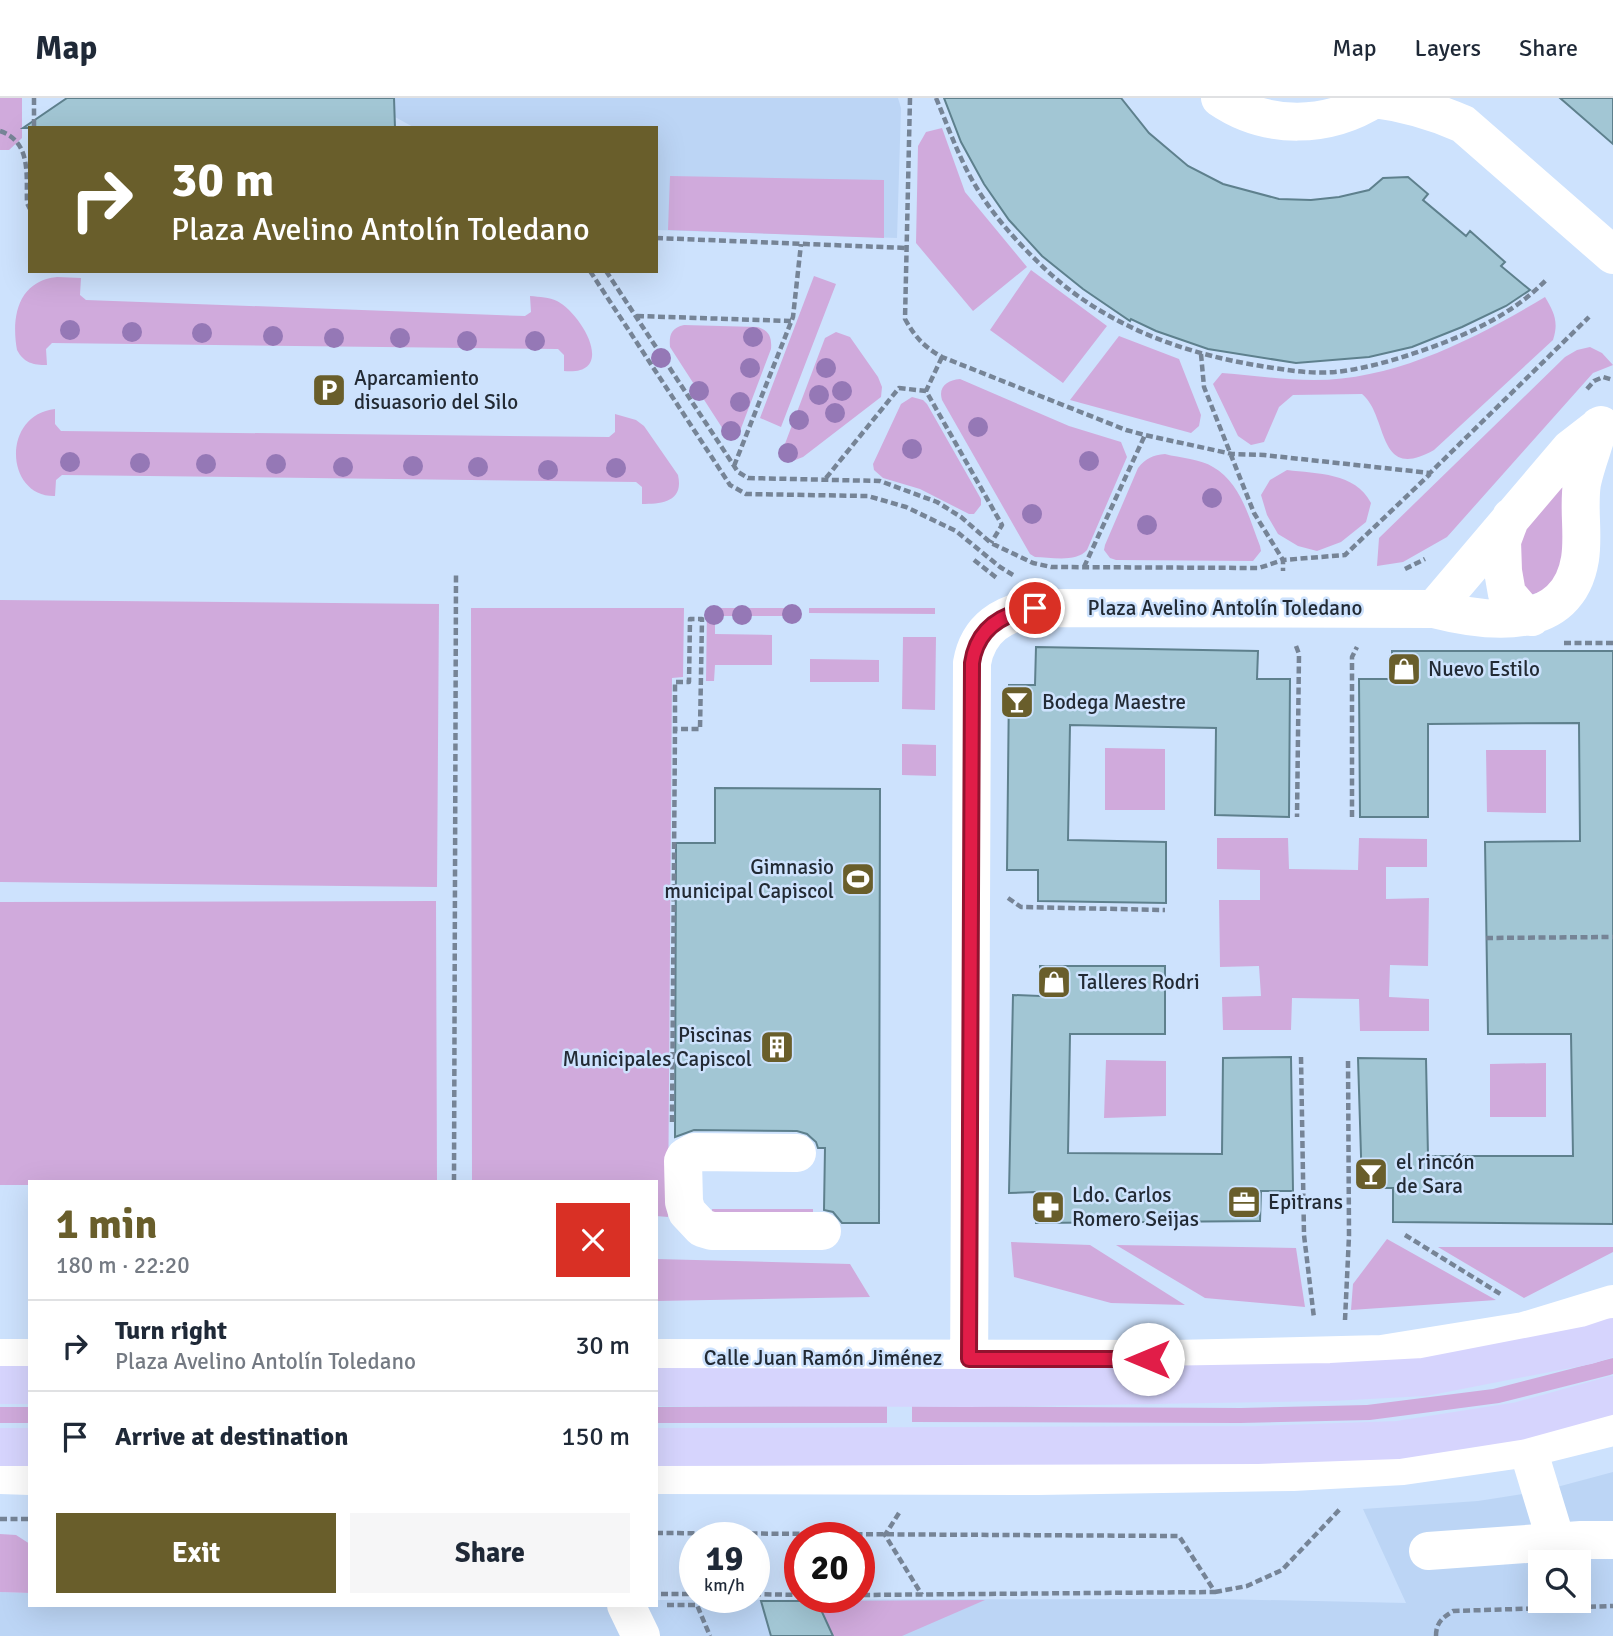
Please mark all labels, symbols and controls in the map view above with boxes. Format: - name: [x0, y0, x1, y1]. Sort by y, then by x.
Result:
- text: Map: [35, 28, 97, 69]
- text: Map: [1332, 33, 1377, 63]
- text: Layers: [1415, 33, 1481, 63]
- text: Share: [1519, 33, 1578, 63]
- text: 30 m: [171, 150, 274, 210]
- icon: right: [56, 154, 147, 245]
- text: Plaza Avelino Antolín Toledano: [171, 210, 590, 249]
- place label: Aparcamiento disuasorio del Silo: [354, 365, 518, 415]
- parking icon: Aparcamiento disuasorio del Silo: [310, 371, 348, 409]
- pin: [1005, 578, 1065, 638]
- icon: arrive: [1016, 589, 1054, 627]
- street label: Plaza Avelino Antolín Toledano: [1088, 595, 1362, 621]
- shop icon: Nuevo Estilo: [1385, 650, 1423, 688]
- place label: Nuevo Estilo: [1428, 656, 1540, 682]
- bar icon: Bodega Maestre: [998, 683, 1036, 721]
- place label: Bodega Maestre: [1042, 689, 1186, 715]
- place label: Gimnasio municipal Capiscol: [664, 854, 834, 904]
- sports icon: Gimnasio municipal Capiscol: [839, 860, 877, 898]
- shop icon: Talleres Rodri: [1035, 963, 1073, 1001]
- place label: Talleres Rodri: [1078, 969, 1200, 995]
- place label: Piscinas Municipales Capiscol: [563, 1022, 752, 1072]
- building icon: Piscinas Municipales Capiscol: [758, 1028, 796, 1066]
- place label: el rincón de Sara: [1396, 1149, 1475, 1199]
- bar icon: el rincón de Sara: [1352, 1155, 1390, 1193]
- place label: Ldo. Carlos Romero Seijas: [1072, 1182, 1199, 1232]
- office icon: Epitrans: [1225, 1183, 1263, 1221]
- pharmacy icon: Ldo. Carlos Romero Seijas: [1029, 1188, 1067, 1226]
- place label: Epitrans: [1268, 1189, 1343, 1215]
- text: 1 min: [56, 1199, 157, 1250]
- button: close: [556, 1203, 630, 1277]
- text: 180 m · 22:20: [56, 1251, 190, 1280]
- text: Turn right: [115, 1315, 227, 1347]
- position arrow: [1111, 1322, 1185, 1396]
- icon: right: [56, 1327, 94, 1365]
- text: 30 m: [575, 1330, 630, 1362]
- street label: Calle Juan Ramón Jiménez: [704, 1345, 942, 1371]
- text: Plaza Avelino Antolín Toledano: [115, 1347, 416, 1376]
- icon: arrive: [56, 1418, 94, 1456]
- text: Arrive at destination: [115, 1421, 348, 1453]
- text: 150 m: [561, 1421, 630, 1453]
- button: Exit: [56, 1513, 336, 1593]
- button: Share: [350, 1513, 630, 1593]
- speed limit sign: 20: [784, 1522, 875, 1613]
- text: 19: [706, 1537, 743, 1580]
- map controls: [1528, 1550, 1591, 1613]
- button: search: [1528, 1550, 1591, 1613]
- text: km/h: [704, 1574, 745, 1596]

